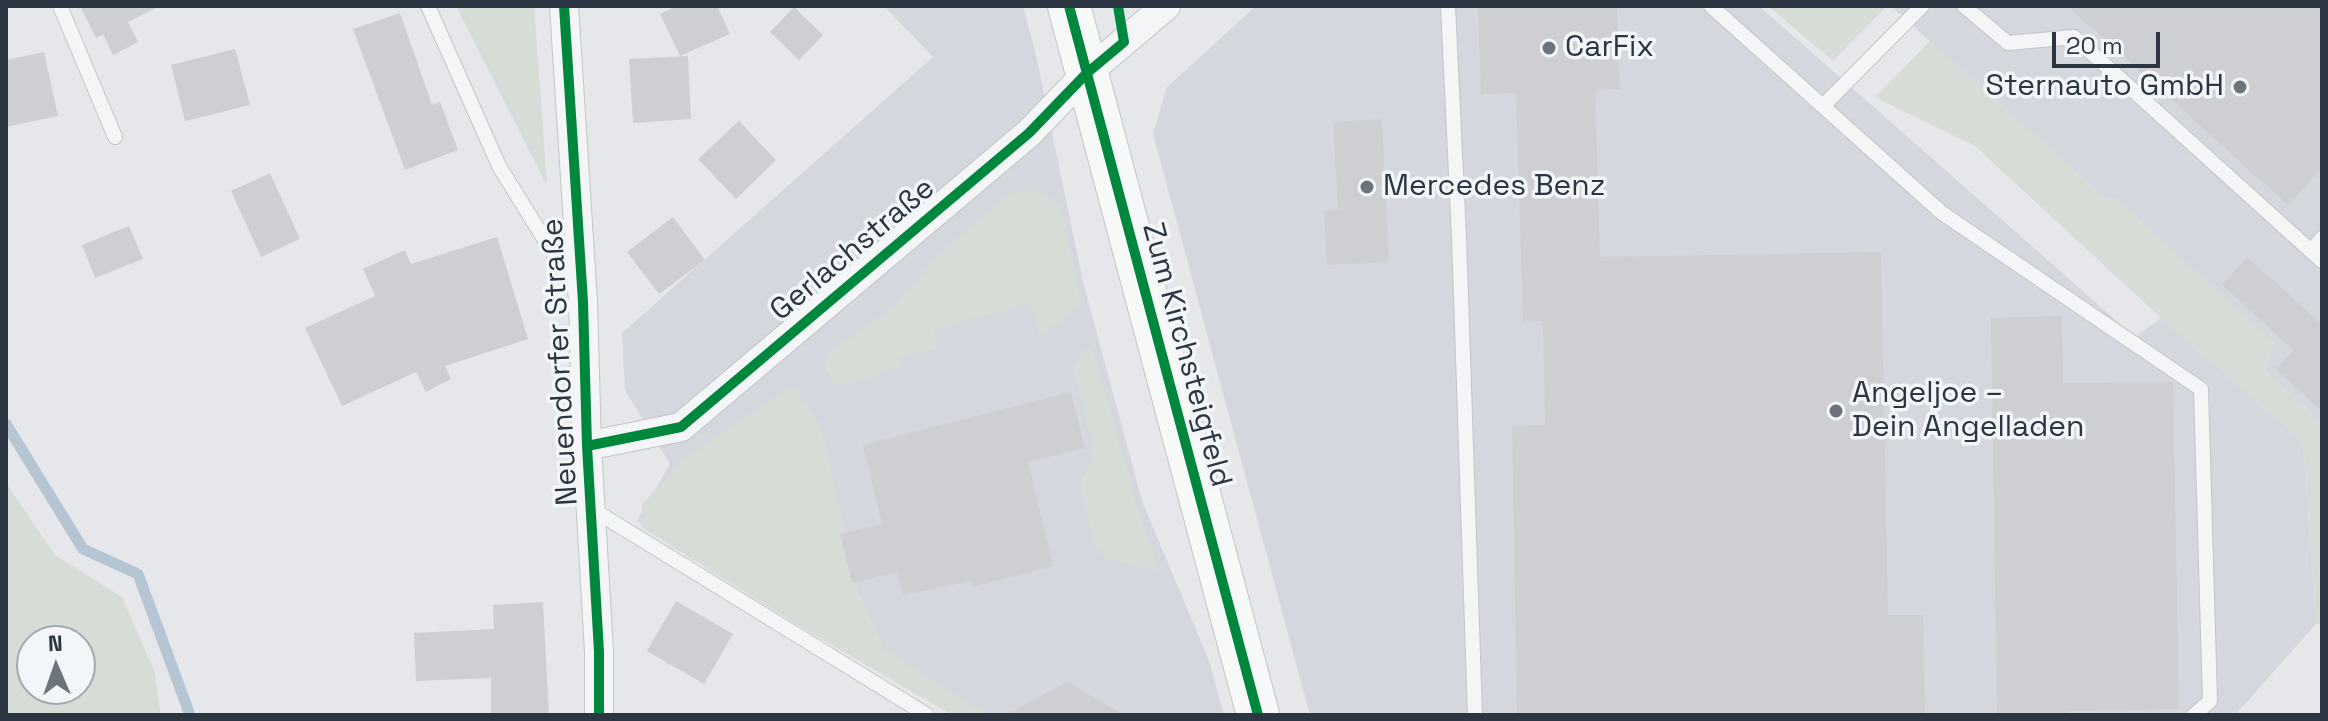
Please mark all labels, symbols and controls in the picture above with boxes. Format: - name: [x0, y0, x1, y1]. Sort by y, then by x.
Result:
- scale bar: [2056, 16, 2164, 66]
- place label: CarFix: [1565, 30, 1654, 66]
- text: 20 m: [2066, 30, 2123, 61]
- marker: CarFix: [1540, 39, 1558, 57]
- place label: Sternauto GmbH: [1986, 69, 2224, 105]
- marker: Sternauto GmbH: [2231, 78, 2249, 96]
- place label: Mercedes Benz: [1383, 169, 1605, 205]
- street label: Gerlachstraße: [764, 171, 942, 329]
- marker: Mercedes Benz: [1358, 178, 1376, 196]
- street label: Neuendorfer Straße: [536, 217, 586, 507]
- street label: Zum Kirchsteigfeld: [1133, 219, 1239, 491]
- place label: Angeljoe – Dein Angelladen: [1852, 376, 2084, 446]
- marker: Angeljoe – Dein Angelladen: [1827, 402, 1845, 420]
- north arrow: [16, 625, 96, 705]
- text: N: [47, 629, 63, 657]

